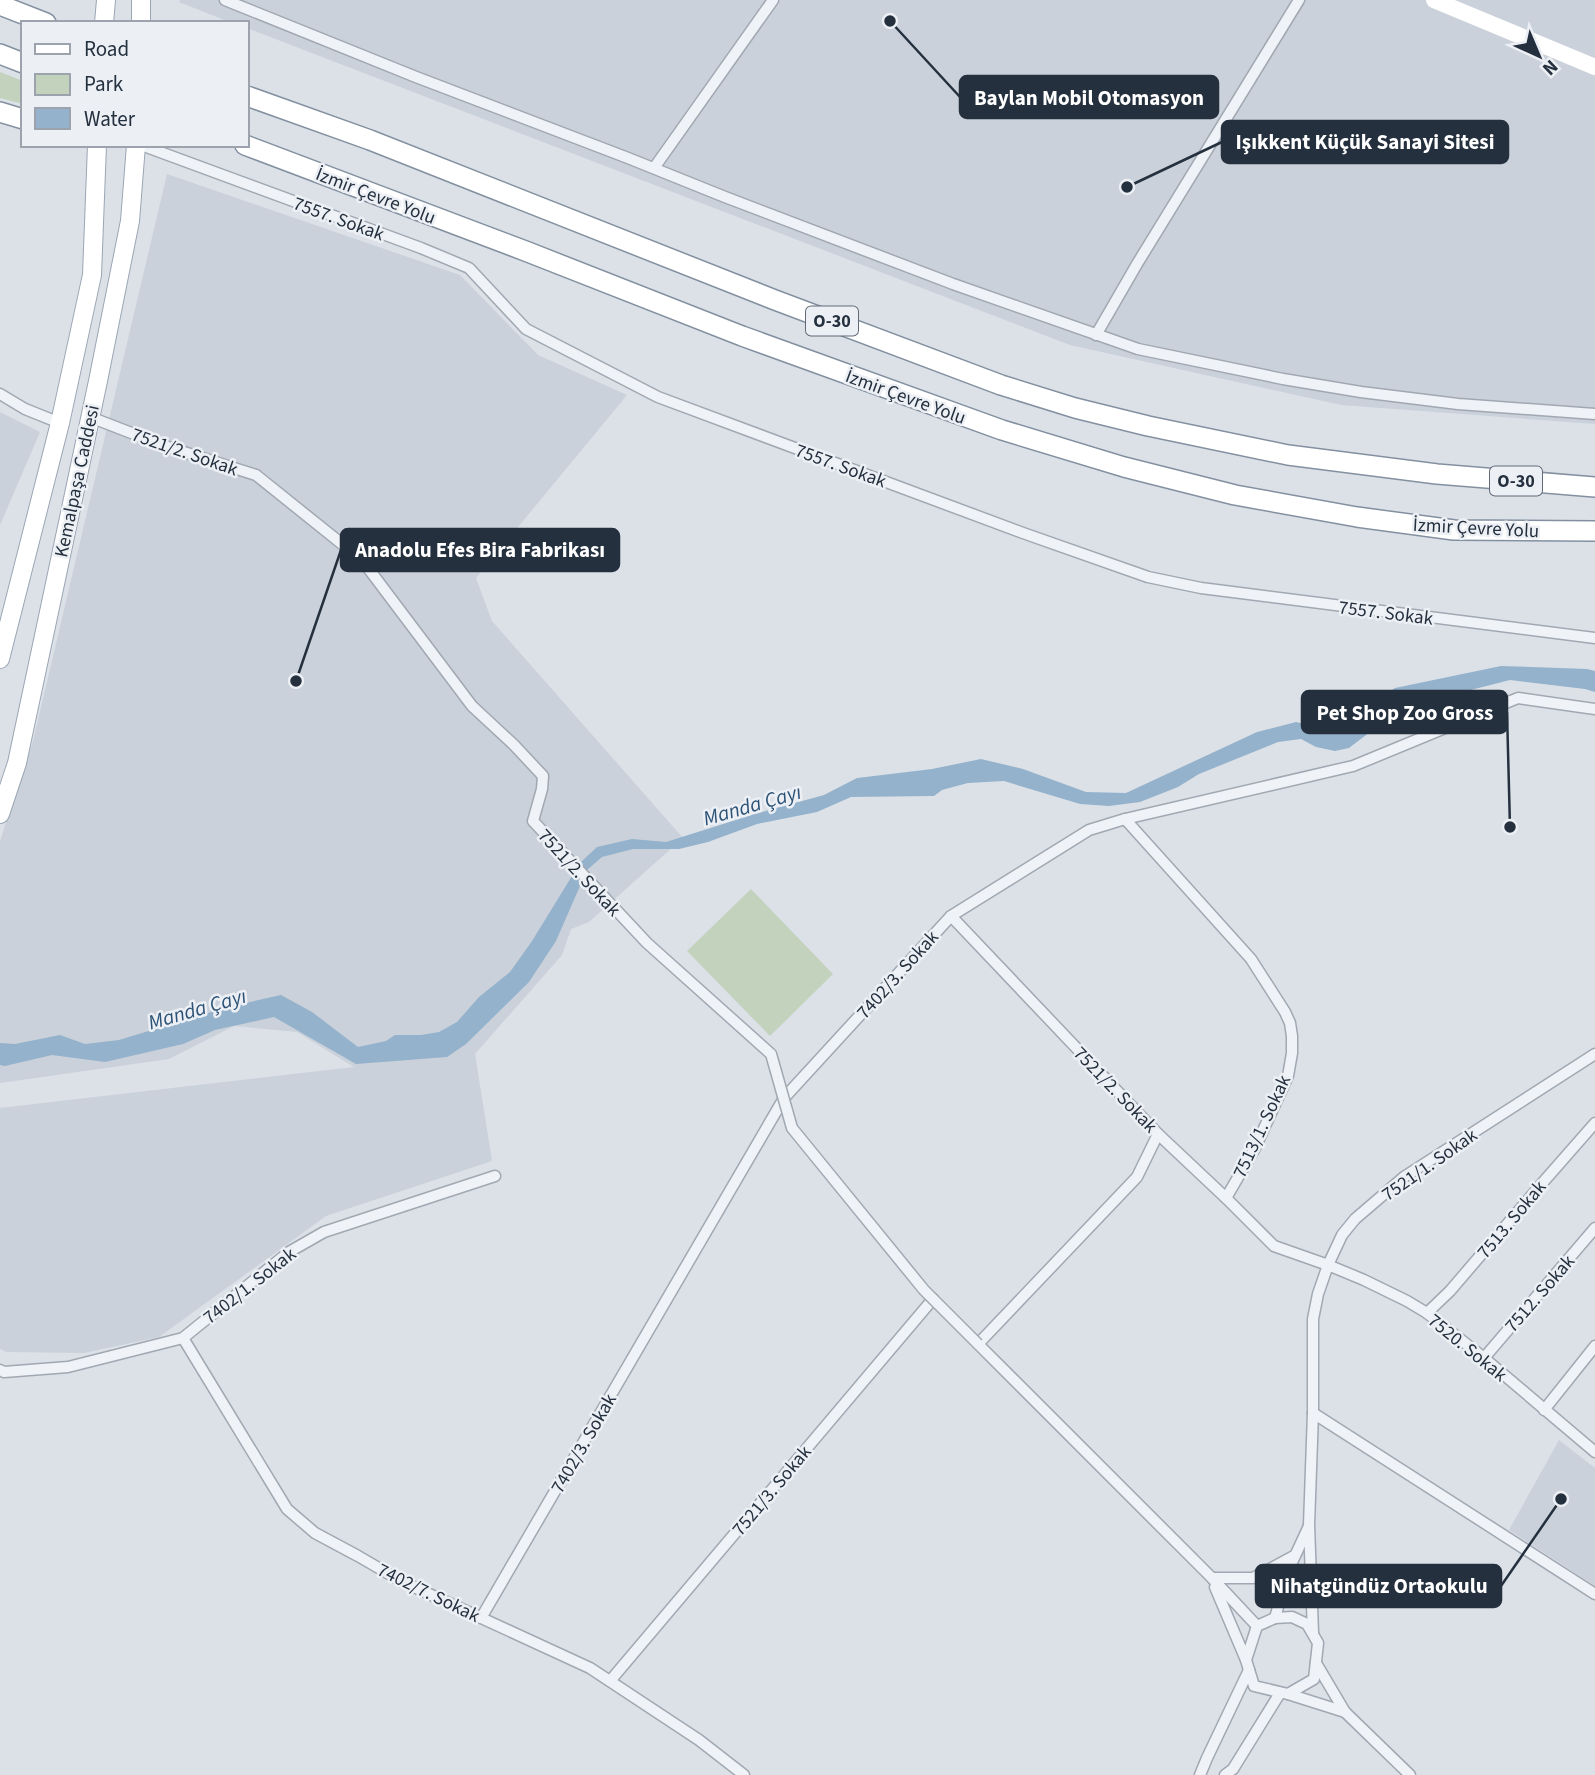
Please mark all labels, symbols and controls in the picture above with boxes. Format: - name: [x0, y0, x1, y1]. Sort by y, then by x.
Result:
- legend: [21, 21, 248, 147]
- north arrow: [1504, 21, 1574, 91]
- text: Road: [84, 34, 129, 64]
- text: N: [1536, 53, 1564, 81]
- text: Park: [84, 69, 124, 99]
- callout: Baylan Mobil Otomasyon: [960, 76, 1218, 118]
- text: Baylan Mobil Otomasyon: [974, 83, 1204, 113]
- text: Water: [84, 104, 136, 134]
- callout: Işıkkent Küçük Sanayi Sitesi: [1222, 121, 1508, 163]
- text: Işıkkent Küçük Sanayi Sitesi: [1236, 127, 1494, 157]
- street label: İzmir Çevre Yolu: [312, 161, 439, 232]
- street label: 7557. Sokak: [289, 190, 388, 249]
- road number: O-30: [806, 306, 858, 335]
- street label: İzmir Çevre Yolu: [841, 363, 970, 432]
- street label: Kemalpaşa Caddesi: [48, 403, 107, 560]
- street label: 7521/2. Sokak: [128, 422, 242, 483]
- street label: 7557. Sokak: [791, 437, 890, 496]
- road number: O-30: [1490, 466, 1542, 495]
- street label: İzmir Çevre Yolu: [1412, 512, 1540, 545]
- callout: Anadolu Efes Bira Fabrikası: [341, 529, 619, 571]
- text: Anadolu Efes Bira Fabrikası: [354, 535, 605, 565]
- street label: 7557. Sokak: [1337, 594, 1435, 633]
- callout: Pet Shop Zoo Gross: [1302, 691, 1507, 733]
- text: Pet Shop Zoo Gross: [1317, 698, 1493, 728]
- water label: Manda Çayı: [699, 777, 805, 833]
- street label: 7521/2. Sokak: [531, 823, 627, 923]
- street label: 7402/3. Sokak: [851, 924, 946, 1025]
- water label: Manda Çayı: [144, 981, 250, 1037]
- street label: 7521/2. Sokak: [1067, 1041, 1164, 1140]
- street label: 7513/1. Sokak: [1227, 1070, 1298, 1183]
- street label: 7521/1. Sokak: [1377, 1122, 1484, 1208]
- street label: 7513. Sokak: [1471, 1174, 1553, 1265]
- street label: 7402/1. Sokak: [198, 1241, 302, 1331]
- street label: 7512. Sokak: [1499, 1249, 1582, 1339]
- street label: 7520. Sokak: [1422, 1308, 1513, 1389]
- street label: 7402/3. Sokak: [545, 1388, 624, 1499]
- street label: 7521/3. Sokak: [726, 1439, 819, 1542]
- street label: 7402/7. Sokak: [373, 1557, 485, 1630]
- callout: Nihatgündüz Ortaokulu: [1256, 1565, 1501, 1607]
- text: Nihatgündüz Ortaokulu: [1270, 1571, 1488, 1601]

